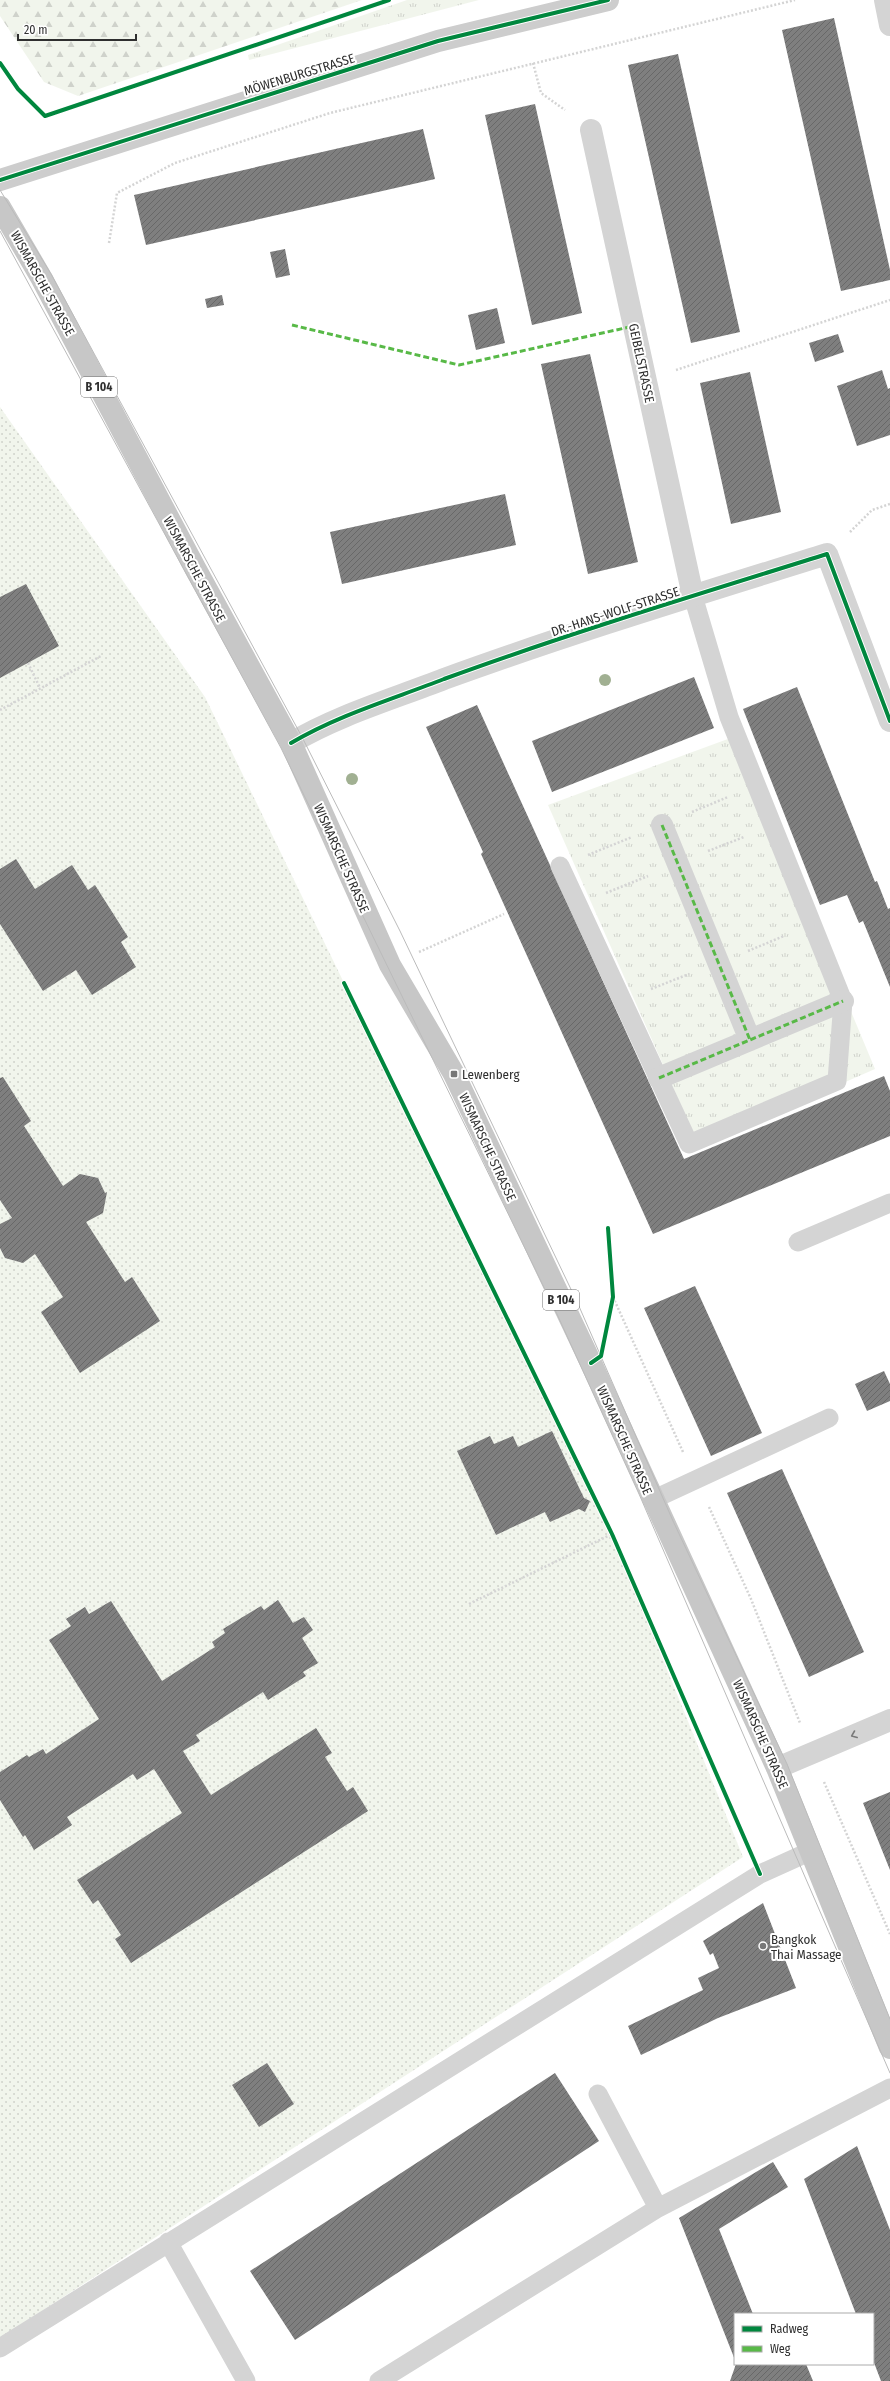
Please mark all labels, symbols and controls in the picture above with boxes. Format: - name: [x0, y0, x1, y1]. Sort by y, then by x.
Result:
- scale bar: [18, 16, 136, 42]
- text: 20 m: [24, 23, 48, 37]
- street label: MÖWENBURGSTRASSE: [242, 50, 356, 98]
- street label: WISMARSCHE STRASSE: [8, 228, 78, 338]
- street label: GEIBELSTRASSE: [626, 322, 657, 404]
- road number: B 104: [81, 377, 117, 397]
- street label: WISMARSCHE STRASSE: [160, 514, 229, 625]
- street label: DR.-HANS-WOLF-STRASSE: [549, 584, 681, 639]
- street label: WISMARSCHE STRASSE: [311, 801, 372, 915]
- place label: Lewenberg: [462, 1067, 520, 1082]
- marker: Lewenberg: [449, 1069, 459, 1079]
- street label: WISMARSCHE STRASSE: [456, 1091, 519, 1204]
- road number: B 104: [543, 1290, 579, 1310]
- street label: WISMARSCHE STRASSE: [594, 1383, 655, 1497]
- street label: WISMARSCHE STRASSE: [730, 1677, 791, 1791]
- one-way arrow: [850, 1731, 857, 1739]
- place label: Bangkok Thai Massage: [771, 1932, 842, 1962]
- marker: Bangkok Thai Massage: [758, 1941, 768, 1951]
- legend: [734, 2313, 874, 2365]
- text: Radweg: [770, 2322, 809, 2336]
- text: Weg: [770, 2342, 791, 2356]

